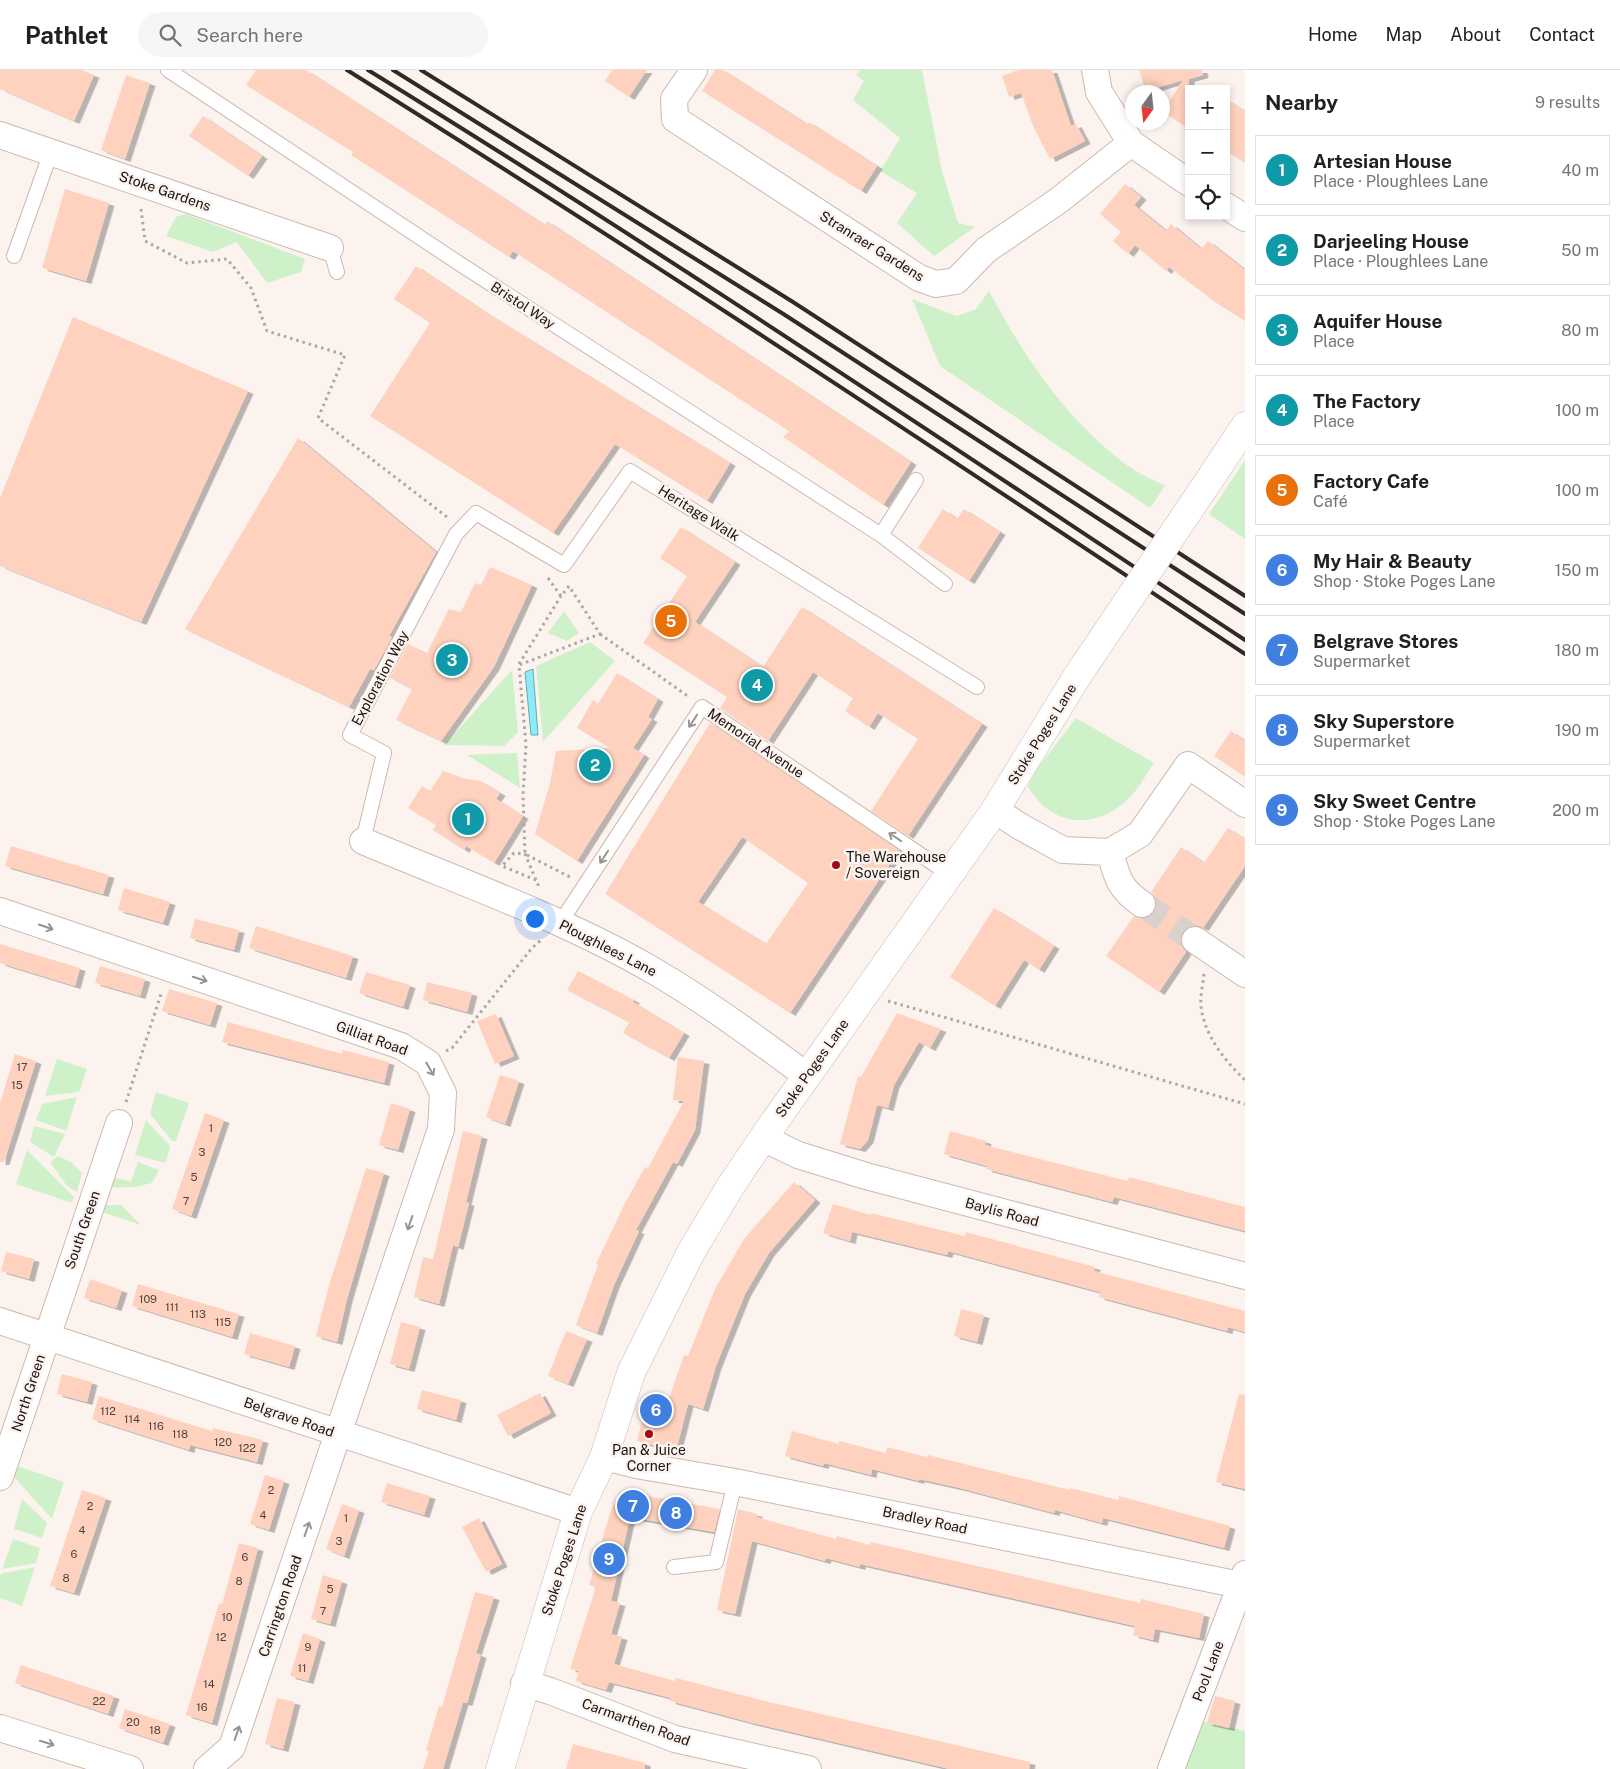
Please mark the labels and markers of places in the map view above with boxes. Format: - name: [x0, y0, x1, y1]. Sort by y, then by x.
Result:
- pin: 5: [655, 602, 687, 640]
- pin: 3: [436, 641, 468, 679]
- pin: 4: [741, 666, 773, 704]
- pin: 2: [579, 746, 611, 784]
- pin: 1: [452, 800, 484, 838]
- place label: The Warehouse / Sovereign: [846, 849, 946, 881]
- marker: The Warehouse / Sovereign: [830, 859, 842, 871]
- pin: 6: [640, 1391, 672, 1429]
- marker: Pan & Juice Corner: [643, 1428, 655, 1440]
- place label: Pan & Juice Corner: [612, 1442, 686, 1474]
- pin: 7: [617, 1487, 649, 1525]
- pin: 8: [660, 1494, 692, 1532]
- pin: 9: [593, 1540, 625, 1578]

